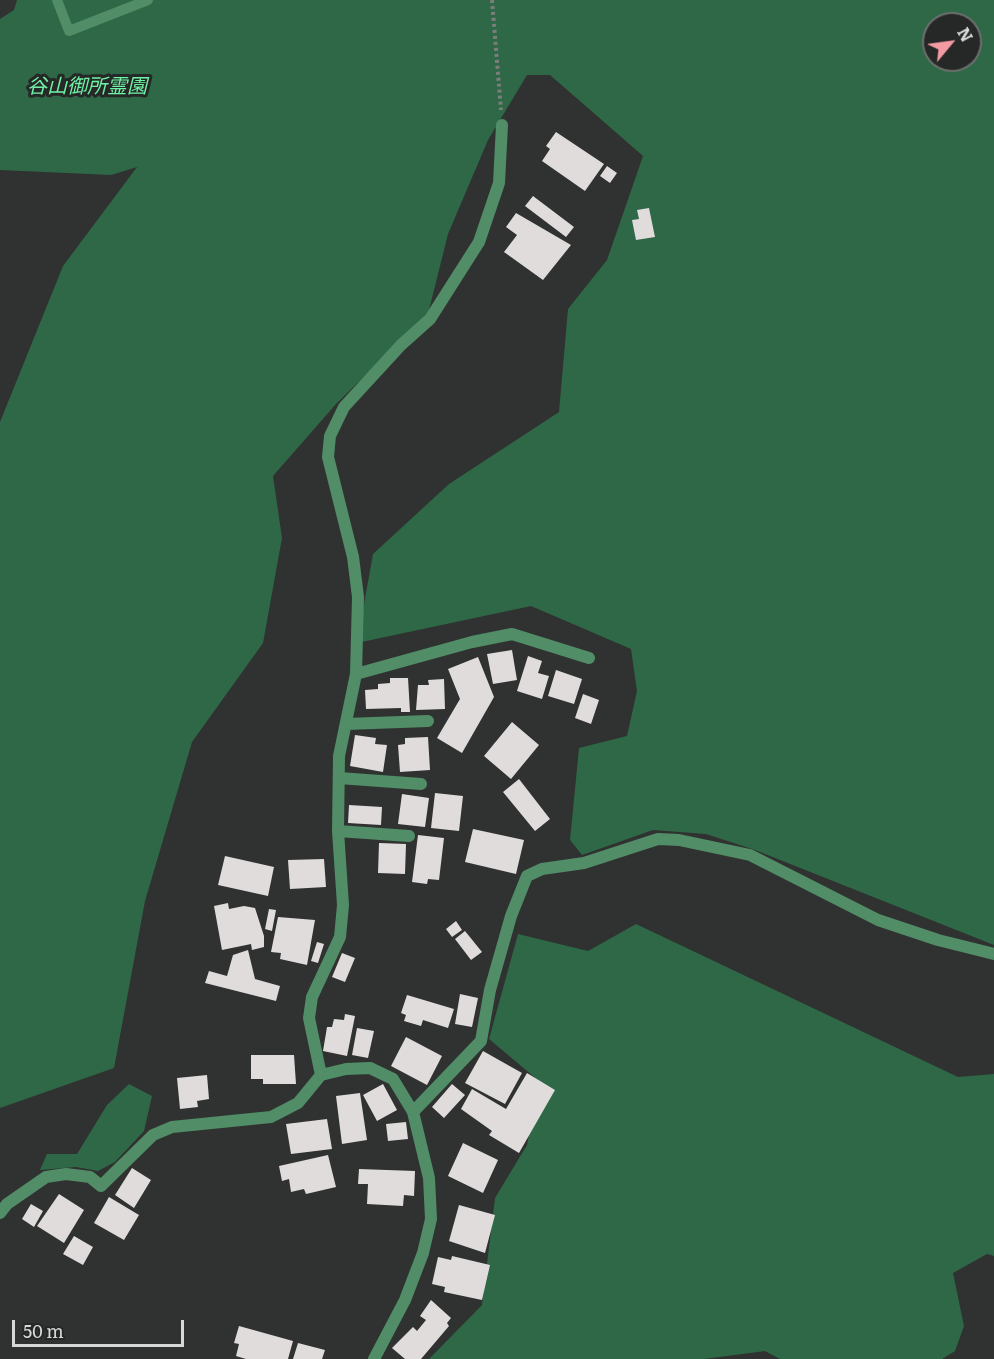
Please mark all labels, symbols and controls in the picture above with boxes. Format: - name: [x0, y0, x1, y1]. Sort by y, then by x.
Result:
- north arrow: [922, 12, 982, 72]
- text: N: [952, 23, 980, 46]
- park label: 谷山御所霊園: [27, 75, 147, 99]
- scale bar: [15, 1308, 188, 1346]
- text: 50 m: [23, 1317, 64, 1344]

